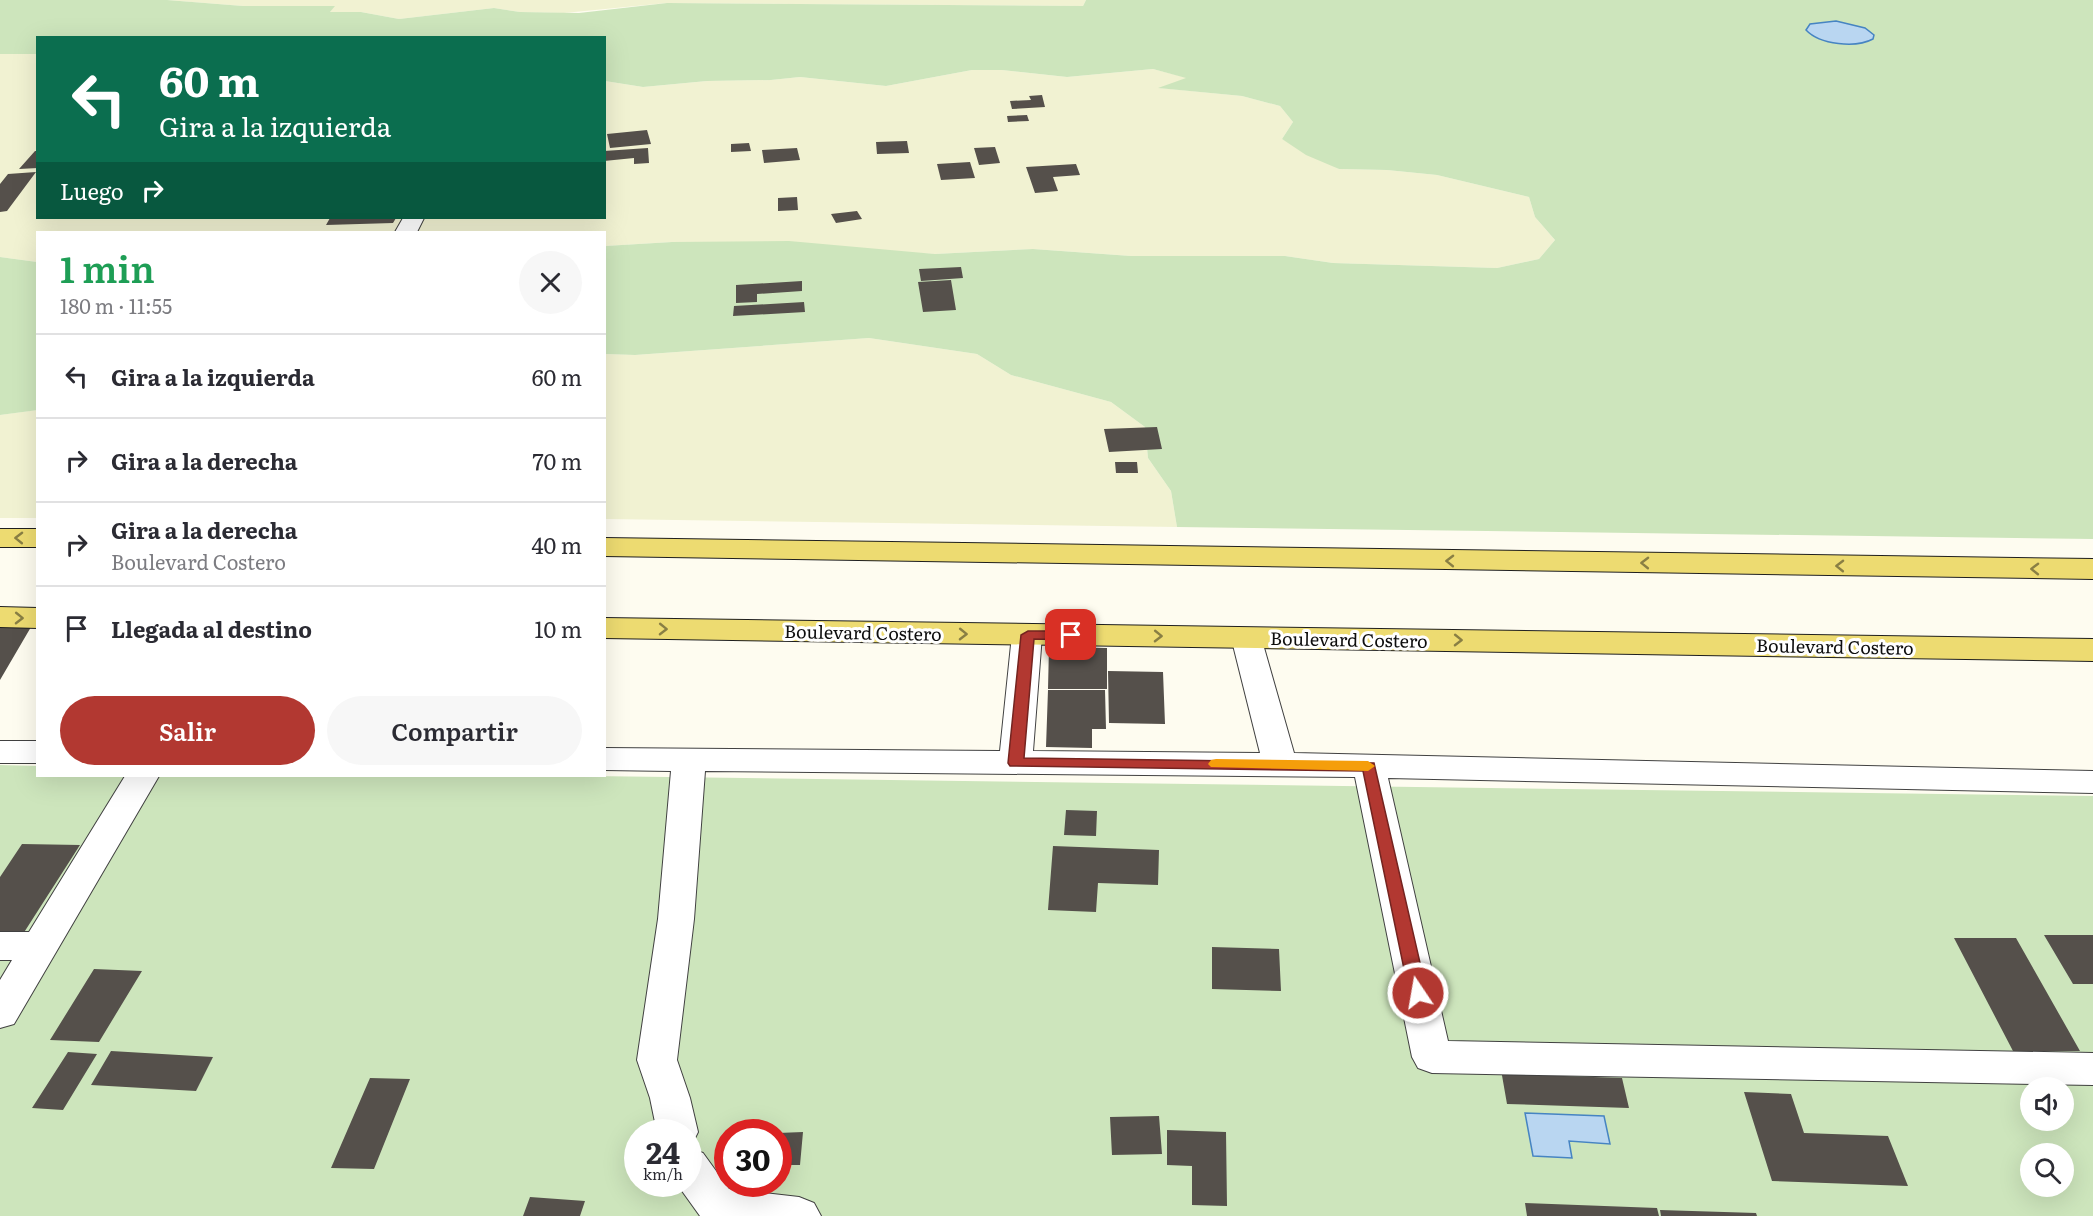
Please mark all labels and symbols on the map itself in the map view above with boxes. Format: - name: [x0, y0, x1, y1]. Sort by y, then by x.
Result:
- one-way arrow: [14, 532, 23, 544]
- one-way arrow: [1445, 554, 1454, 567]
- one-way arrow: [1640, 557, 1649, 569]
- one-way arrow: [1835, 560, 1844, 572]
- one-way arrow: [2030, 563, 2039, 575]
- pin: [1045, 609, 1096, 660]
- one-way arrow: [14, 611, 23, 624]
- street label: Boulevard Costero: [784, 617, 942, 647]
- one-way arrow: [658, 623, 667, 635]
- street label: Boulevard Costero: [1270, 624, 1428, 654]
- one-way arrow: [958, 628, 967, 640]
- one-way arrow: [1153, 630, 1162, 642]
- street label: Boulevard Costero: [1756, 631, 1914, 661]
- one-way arrow: [1453, 634, 1462, 646]
- position arrow: [1386, 961, 1450, 1025]
- speed limit sign: 30: [714, 1119, 792, 1197]

